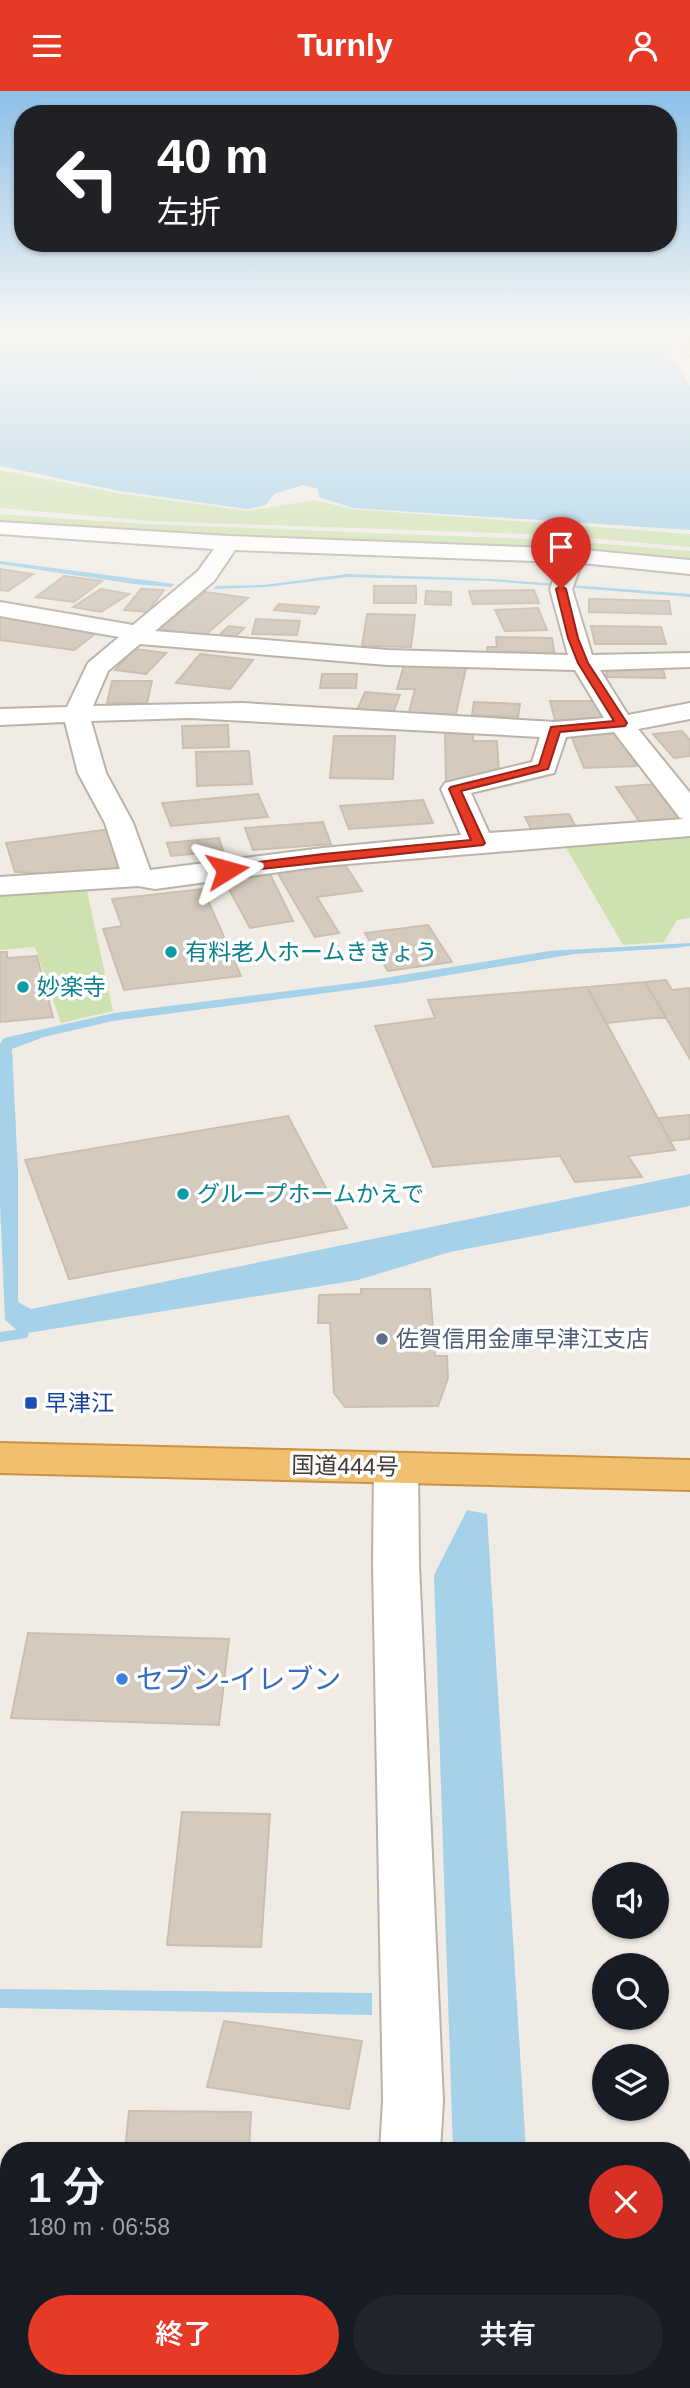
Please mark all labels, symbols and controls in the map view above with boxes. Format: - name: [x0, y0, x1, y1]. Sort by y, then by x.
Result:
- icon: menu: [28, 27, 66, 65]
- text: Turnly: [297, 27, 393, 63]
- icon: person: [624, 27, 662, 65]
- text: 40 m: [157, 129, 269, 183]
- icon: left: [42, 133, 133, 224]
- text: 左折: [157, 194, 221, 230]
- pin: [531, 517, 591, 589]
- icon: arrive: [542, 528, 580, 566]
- position arrow: [190, 833, 264, 907]
- place label: 有料老人ホームききょう: [185, 939, 437, 965]
- marker: 有料老人ホームききょう: [163, 944, 179, 960]
- place label: 妙楽寺: [37, 974, 106, 1000]
- marker: 妙楽寺: [15, 979, 31, 995]
- place label: グループホームかえで: [197, 1181, 424, 1207]
- marker: グループホームかえで: [175, 1186, 191, 1202]
- place label: 佐賀信用金庫早津江支店: [396, 1326, 649, 1352]
- marker: 佐賀信用金庫早津江支店: [374, 1331, 390, 1347]
- place label: 早津江: [45, 1390, 114, 1416]
- marker: 早津江: [23, 1395, 39, 1411]
- street label: 国道444号: [291, 1452, 399, 1480]
- place label: セブン-イレブン: [136, 1664, 341, 1695]
- marker: セブン-イレブン: [114, 1671, 130, 1687]
- map controls: [592, 1862, 669, 2121]
- button: sound: [592, 1862, 669, 1939]
- button: search: [592, 1953, 669, 2030]
- button: layers: [592, 2044, 669, 2121]
- text: 1 分: [28, 2164, 105, 2211]
- button: close: [589, 2165, 663, 2239]
- text: 180 m · 06:58: [28, 2214, 170, 2240]
- button: 終了: [28, 2295, 339, 2375]
- button: 共有: [353, 2295, 663, 2375]

